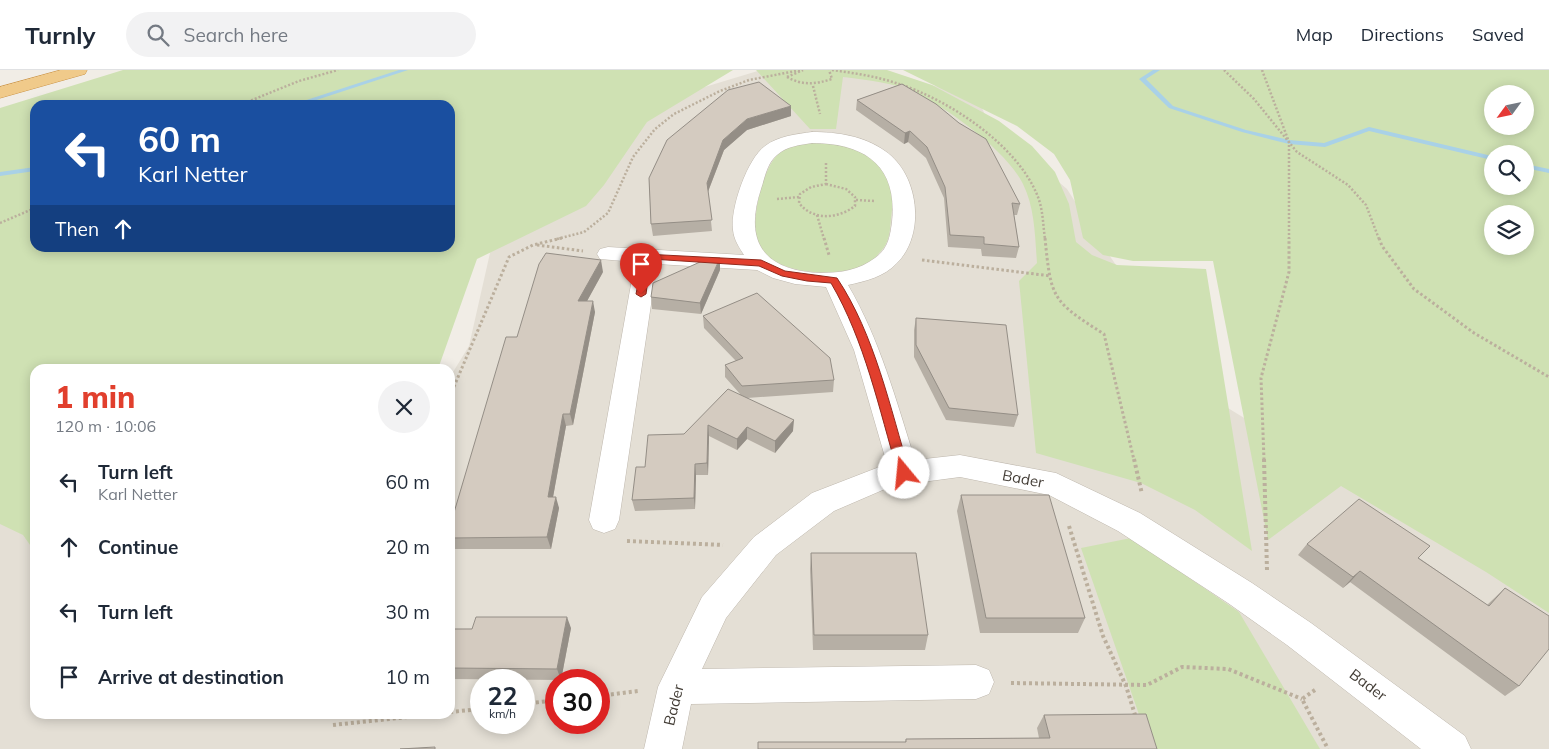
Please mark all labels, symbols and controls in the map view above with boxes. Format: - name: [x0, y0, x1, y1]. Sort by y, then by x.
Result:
- search box: [126, 12, 476, 57]
- text: Turnly: [25, 20, 96, 50]
- icon: search: [144, 21, 172, 49]
- text: Search here: [184, 23, 288, 47]
- text: Map: [1296, 23, 1333, 46]
- text: Directions: [1361, 23, 1444, 46]
- text: Saved: [1472, 23, 1524, 46]
- north arrow: [1484, 85, 1534, 135]
- map controls: [1484, 85, 1534, 255]
- text: 60 m: [138, 117, 221, 161]
- icon: left: [55, 120, 120, 185]
- button: search: [1484, 145, 1534, 195]
- text: Karl Netter: [138, 160, 247, 188]
- button: layers: [1484, 205, 1534, 255]
- icon: ahead: [109, 215, 137, 243]
- text: Then: [55, 217, 99, 241]
- pin: [620, 243, 662, 294]
- icon: arrive: [627, 250, 655, 278]
- text: 1 min: [55, 378, 135, 416]
- button: close: [378, 381, 430, 433]
- text: 120 m · 10:06: [55, 416, 156, 436]
- position arrow: [877, 446, 929, 498]
- text: Turn left: [98, 460, 173, 484]
- street label: Bader: [1001, 465, 1046, 492]
- icon: left: [55, 468, 83, 496]
- text: 60 m: [386, 470, 430, 494]
- text: Karl Netter: [98, 484, 178, 504]
- icon: ahead: [55, 533, 83, 561]
- text: Continue: [98, 535, 178, 559]
- text: 20 m: [386, 535, 430, 559]
- icon: left: [55, 598, 83, 626]
- text: Turn left: [98, 600, 173, 624]
- text: 30 m: [386, 600, 430, 624]
- icon: arrive: [55, 663, 83, 691]
- street label: Bader: [1346, 664, 1391, 705]
- text: Arrive at destination: [98, 665, 284, 689]
- text: 10 m: [386, 665, 430, 689]
- speed limit sign: 30: [545, 669, 610, 734]
- text: 22: [487, 680, 518, 711]
- street label: Bader: [659, 682, 688, 727]
- text: km/h: [489, 706, 516, 721]

